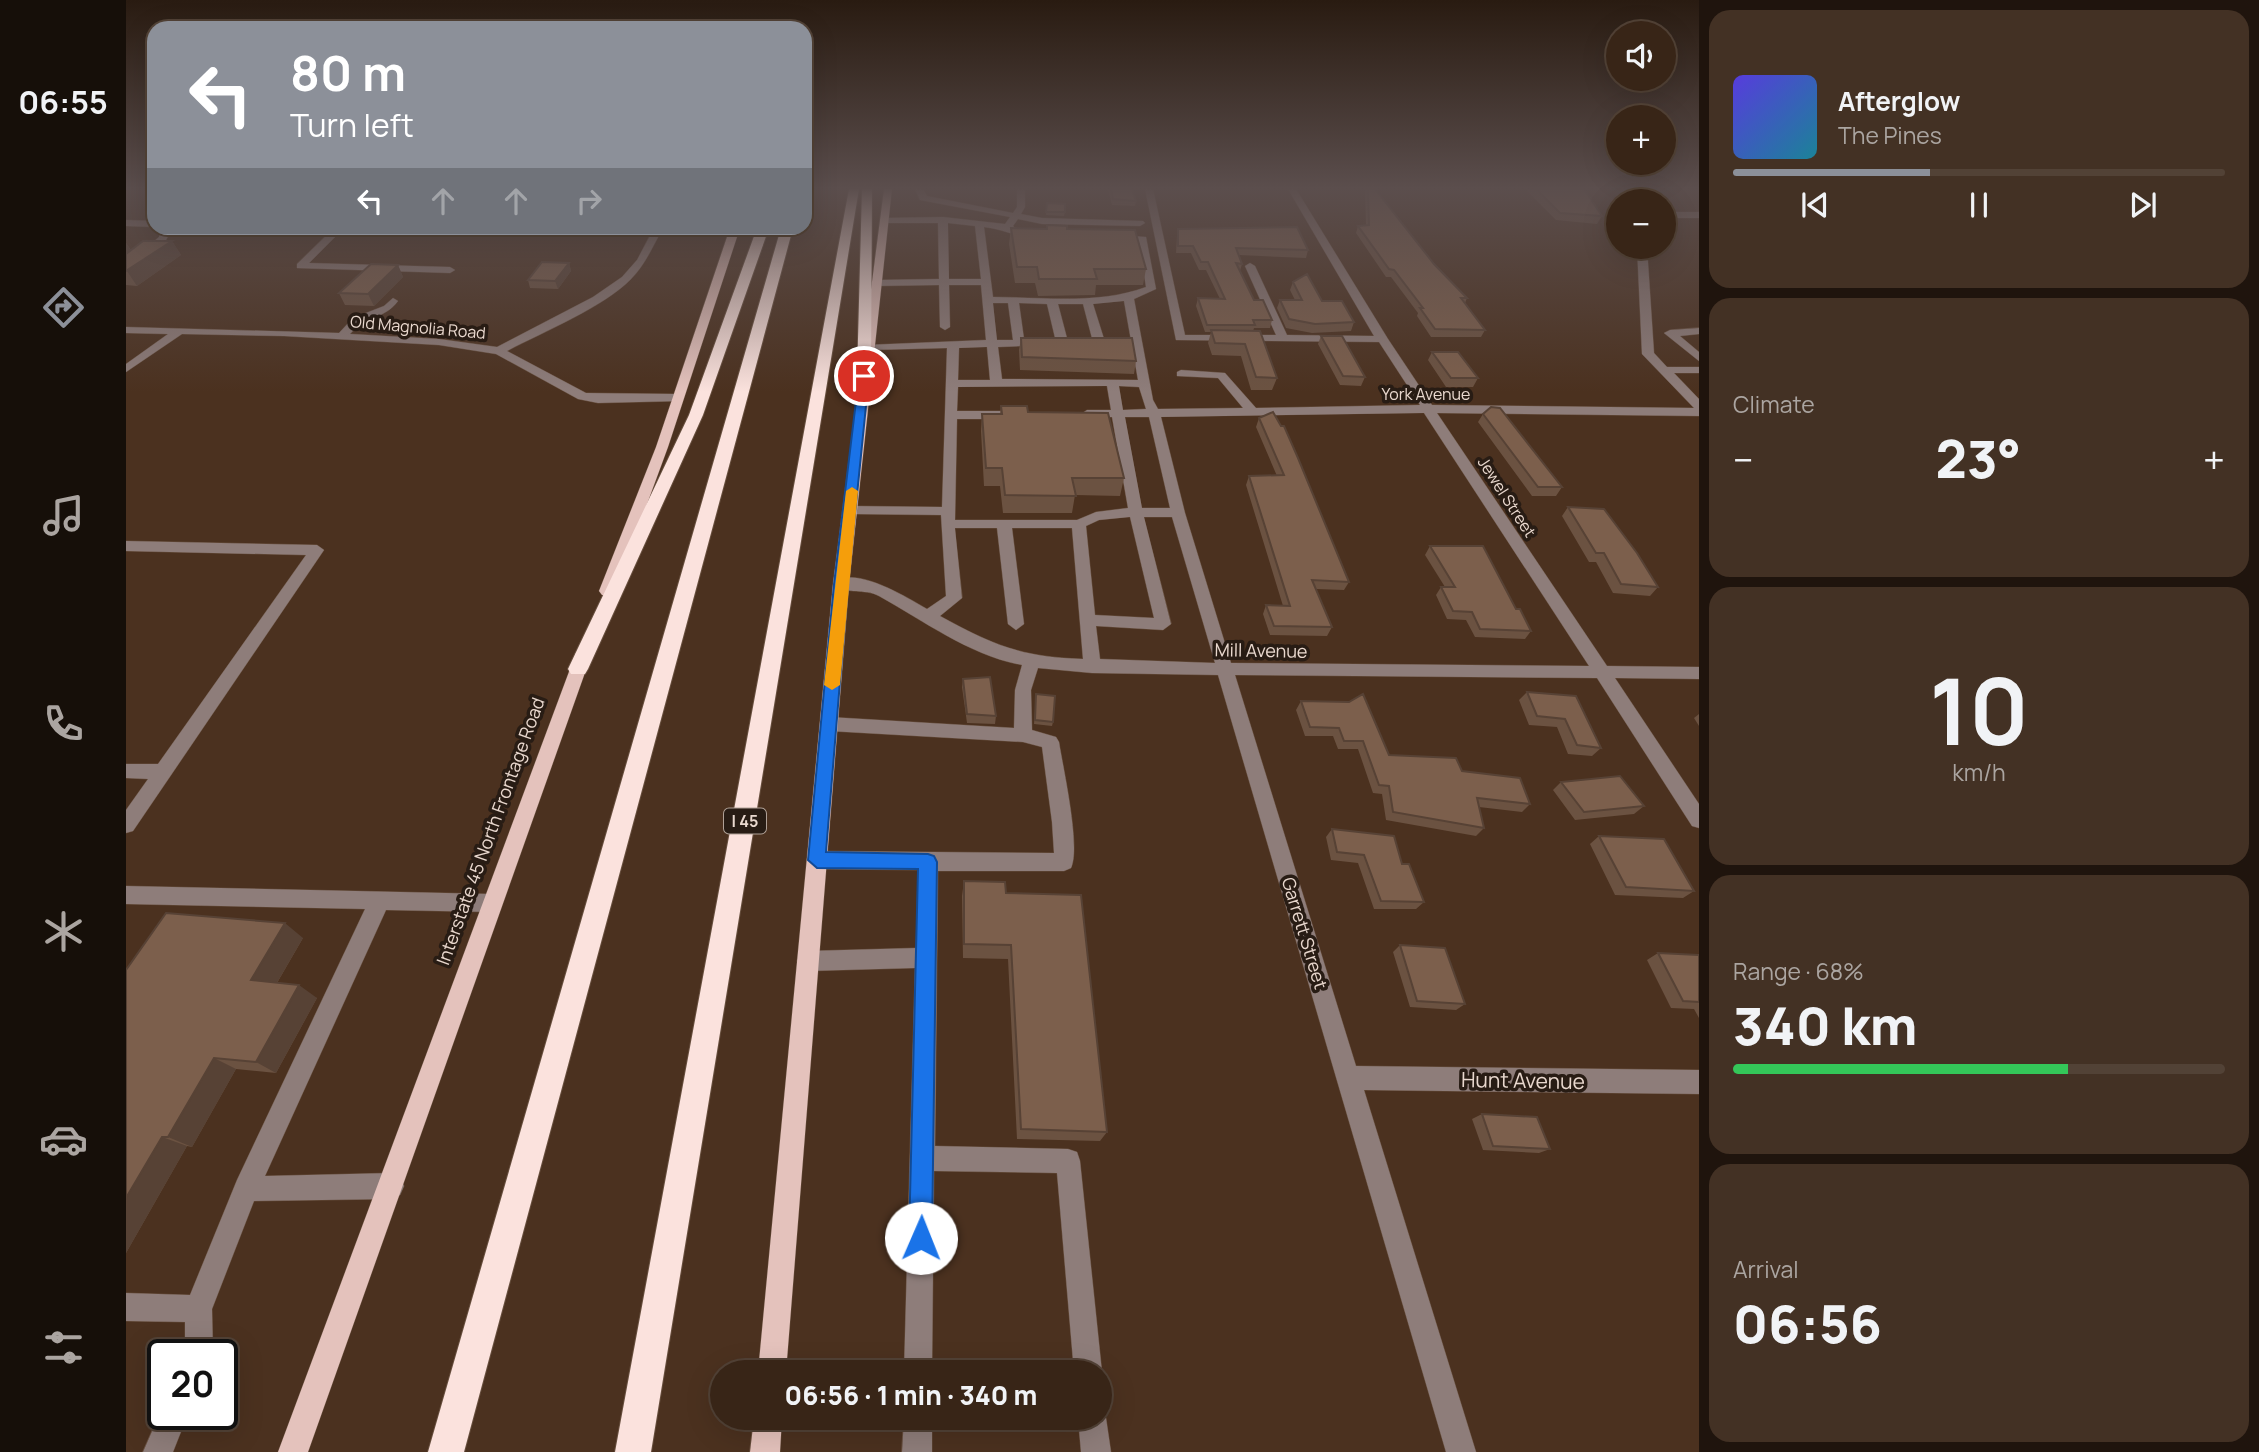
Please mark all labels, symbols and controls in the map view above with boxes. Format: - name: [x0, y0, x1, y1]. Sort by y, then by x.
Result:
- map controls: [1606, 21, 1676, 259]
- button: sound: [1606, 21, 1676, 91]
- text: 80 m: [290, 39, 406, 106]
- icon: left: [175, 49, 266, 140]
- text: 06:55: [18, 80, 108, 124]
- text: Afterglow: [1838, 83, 1960, 119]
- text: Turn left: [290, 103, 414, 147]
- button: +: [1606, 105, 1676, 175]
- text: The Pines: [1838, 119, 1942, 151]
- icon: left: [351, 182, 389, 220]
- icon: ahead: [424, 182, 462, 220]
- icon: ahead: [497, 182, 535, 220]
- icon: right: [570, 182, 608, 220]
- icon: previous: [1796, 186, 1834, 224]
- icon: pause: [1960, 186, 1998, 224]
- icon: next: [2124, 186, 2162, 224]
- button: −: [1606, 189, 1676, 259]
- icon: directions: [39, 283, 88, 332]
- street label: Old Magnolia Road: [349, 310, 487, 344]
- pin: [834, 346, 894, 406]
- icon: arrive: [845, 357, 883, 395]
- street label: York Avenue: [1382, 383, 1470, 405]
- text: Climate: [1733, 388, 1815, 420]
- text: 23°: [1936, 423, 2021, 494]
- text: −: [1733, 433, 1754, 485]
- text: +: [2203, 433, 2225, 485]
- street label: Jewel Street: [1473, 453, 1541, 541]
- icon: music: [39, 491, 88, 540]
- street label: Mill Avenue: [1214, 637, 1308, 663]
- text: 10: [1929, 648, 2029, 772]
- street label: Interstate 45 North Frontage Road: [430, 694, 550, 968]
- icon: phone: [39, 699, 88, 748]
- text: km/h: [1952, 756, 2006, 788]
- road number: I 45: [724, 808, 766, 834]
- street label: Garrett Street: [1277, 874, 1333, 992]
- icon: climate: [39, 907, 88, 956]
- text: Range · 68%: [1733, 955, 1864, 987]
- text: 340 km: [1733, 990, 1918, 1061]
- street label: Hunt Avenue: [1461, 1065, 1585, 1095]
- icon: car: [39, 1115, 88, 1164]
- position arrow: [884, 1201, 958, 1275]
- text: Arrival: [1733, 1253, 1799, 1285]
- text: 06:56: [1733, 1288, 1882, 1359]
- icon: filters: [39, 1323, 88, 1372]
- speed limit sign: 20: [147, 1339, 238, 1430]
- text: 06:56 · 1 min · 340 m: [785, 1377, 1037, 1413]

